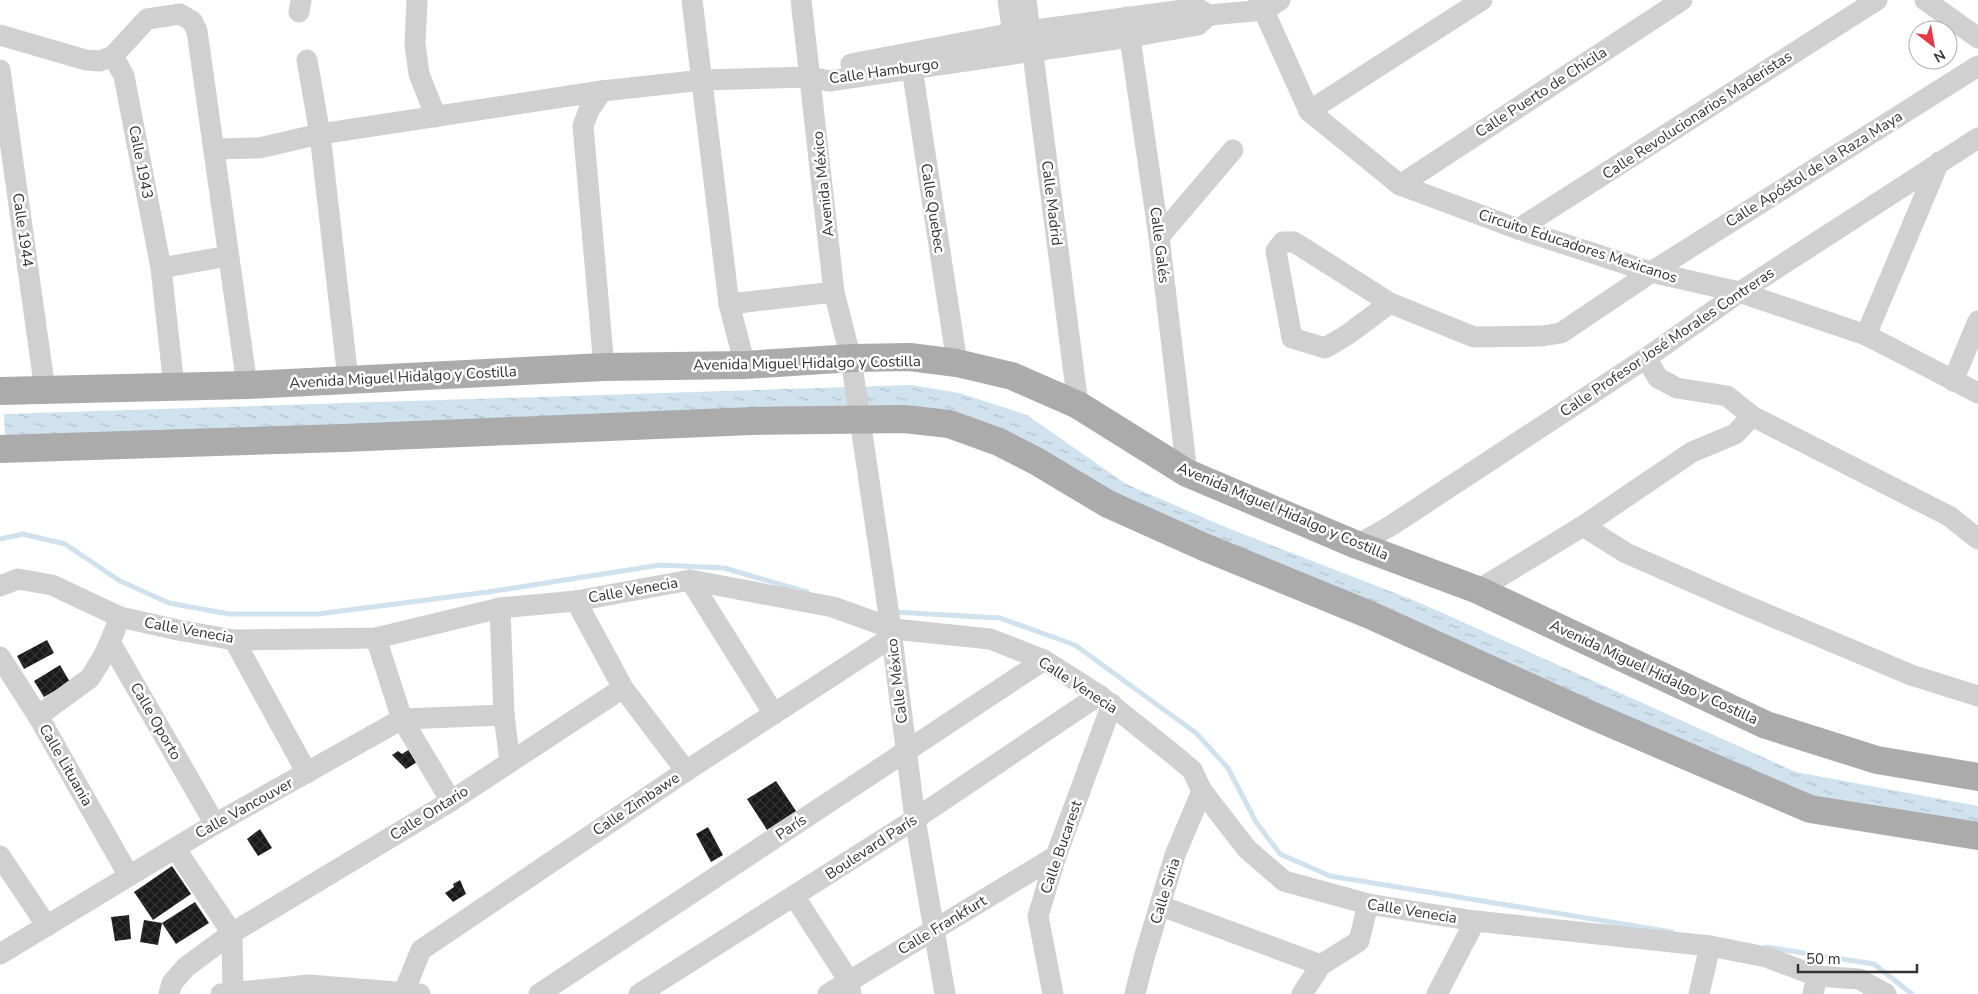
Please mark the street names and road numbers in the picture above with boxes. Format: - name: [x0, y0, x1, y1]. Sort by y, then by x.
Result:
- street label: Calle Puerto de Chicila: [1471, 42, 1611, 142]
- street label: Calle Revolucionarios Maderistas: [1598, 46, 1796, 184]
- street label: Calle Hamburgo: [828, 53, 940, 89]
- street label: Calle Apóstol de la Raza Maya: [1722, 106, 1906, 232]
- street label: Calle 1943: [124, 124, 158, 200]
- street label: Avenida México: [808, 130, 838, 238]
- street label: Calle Madrid: [1037, 159, 1067, 247]
- street label: Calle Quebec: [916, 162, 950, 254]
- street label: Calle 1944: [8, 192, 38, 268]
- street label: Circuito Educadores Mexicanos: [1476, 204, 1680, 288]
- street label: Calle Galés: [1145, 206, 1175, 284]
- street label: Calle Profesor José Morales Contreras: [1556, 263, 1778, 421]
- street label: Avenida Miguel Hidalgo y Costilla: [693, 351, 921, 375]
- street label: Avenida Miguel Hidalgo y Costilla: [289, 361, 517, 393]
- street label: Avenida Miguel Hidalgo y Costilla: [1174, 457, 1392, 565]
- street label: Calle Venecia: [587, 572, 679, 608]
- street label: Calle Venecia: [143, 612, 235, 648]
- street label: Avenida Miguel Hidalgo y Costilla: [1547, 615, 1761, 729]
- street label: Calle México: [882, 637, 912, 725]
- street label: Calle Venecia: [1034, 652, 1122, 718]
- street label: Calle Oporto: [126, 679, 186, 763]
- street label: Calle Lituania: [34, 720, 98, 810]
- street label: Calle Zimbawe: [589, 768, 683, 840]
- street label: Calle Vancouver: [192, 773, 297, 843]
- street label: Calle Ontario: [386, 781, 472, 845]
- street label: Calle Bucarest: [1036, 797, 1087, 896]
- street label: París: [772, 809, 810, 845]
- street label: Boulevard París: [821, 810, 921, 884]
- street label: Calle Siria: [1146, 856, 1184, 926]
- street label: Calle Frankfurt: [894, 890, 991, 959]
- street label: Calle Venecia: [1366, 894, 1458, 928]

